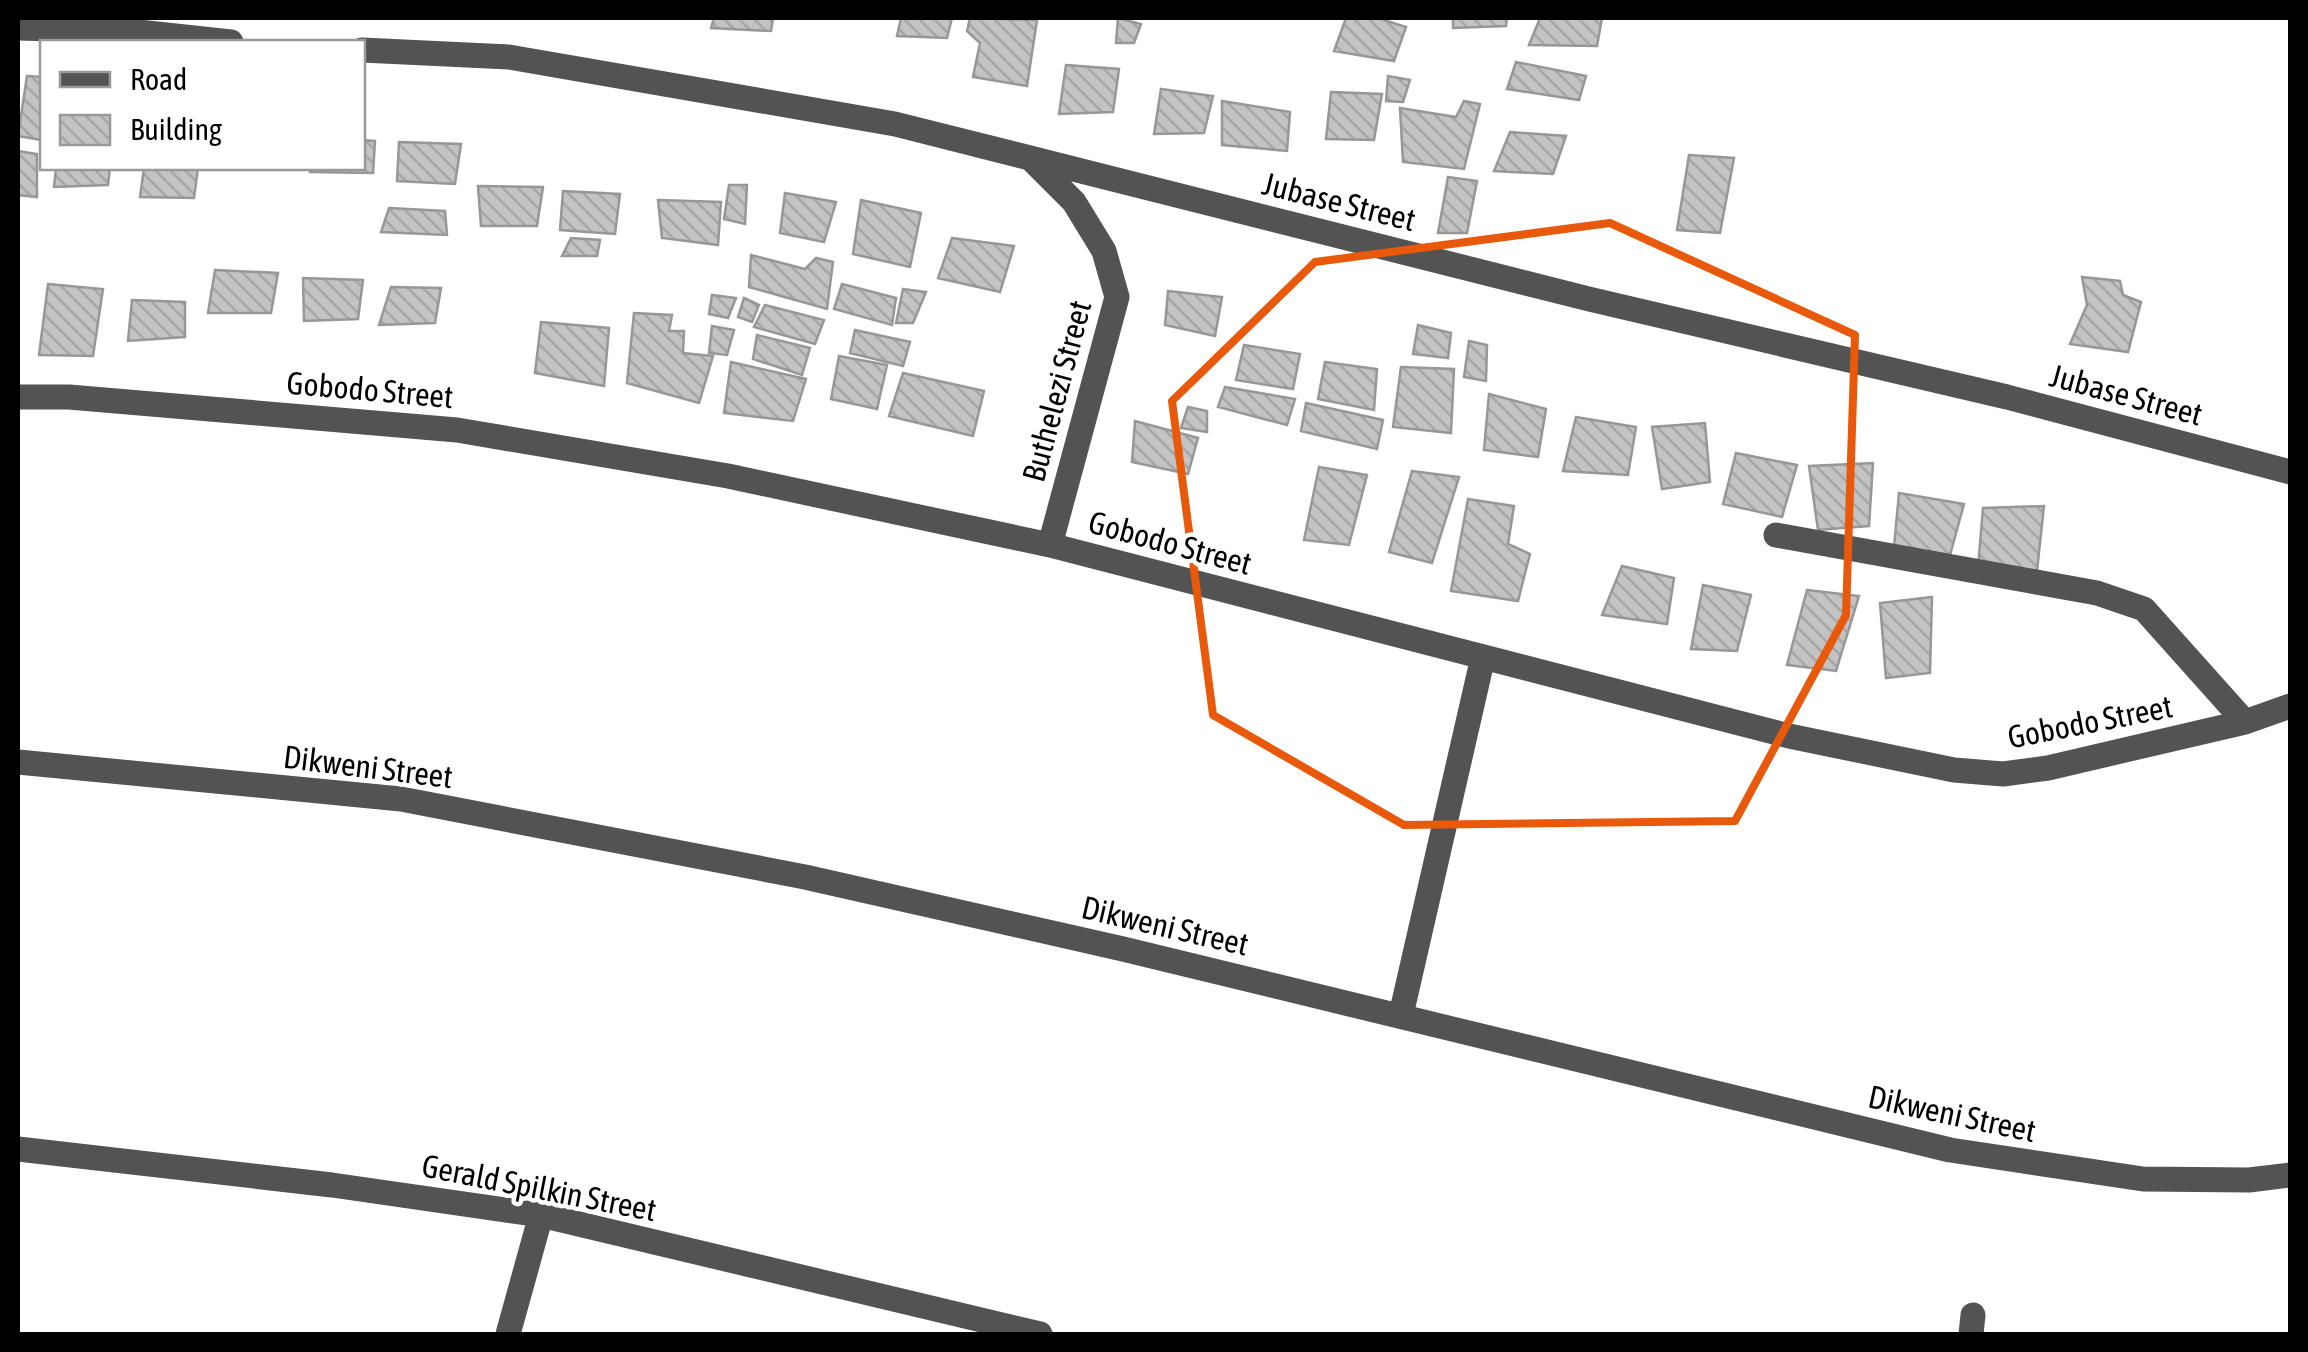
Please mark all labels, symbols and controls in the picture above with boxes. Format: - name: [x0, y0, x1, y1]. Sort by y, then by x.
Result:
- legend: [40, 40, 365, 170]
- text: Road: [130, 62, 187, 96]
- text: Building: [130, 112, 222, 146]
- street label: Jubase Street: [1259, 165, 1419, 238]
- street label: Buthelezi Street: [1015, 296, 1098, 486]
- street label: Jubase Street: [2046, 356, 2206, 433]
- street label: Gobodo Street: [285, 364, 455, 415]
- street label: Gobodo Street: [1085, 503, 1256, 582]
- street label: Gobodo Street: [2004, 687, 2175, 756]
- street label: Dikweni Street: [281, 738, 455, 795]
- street label: Dikweni Street: [1078, 888, 1252, 963]
- street label: Dikweni Street: [1865, 1078, 2039, 1149]
- street label: Gerald Spilkin Street: [419, 1147, 659, 1228]

